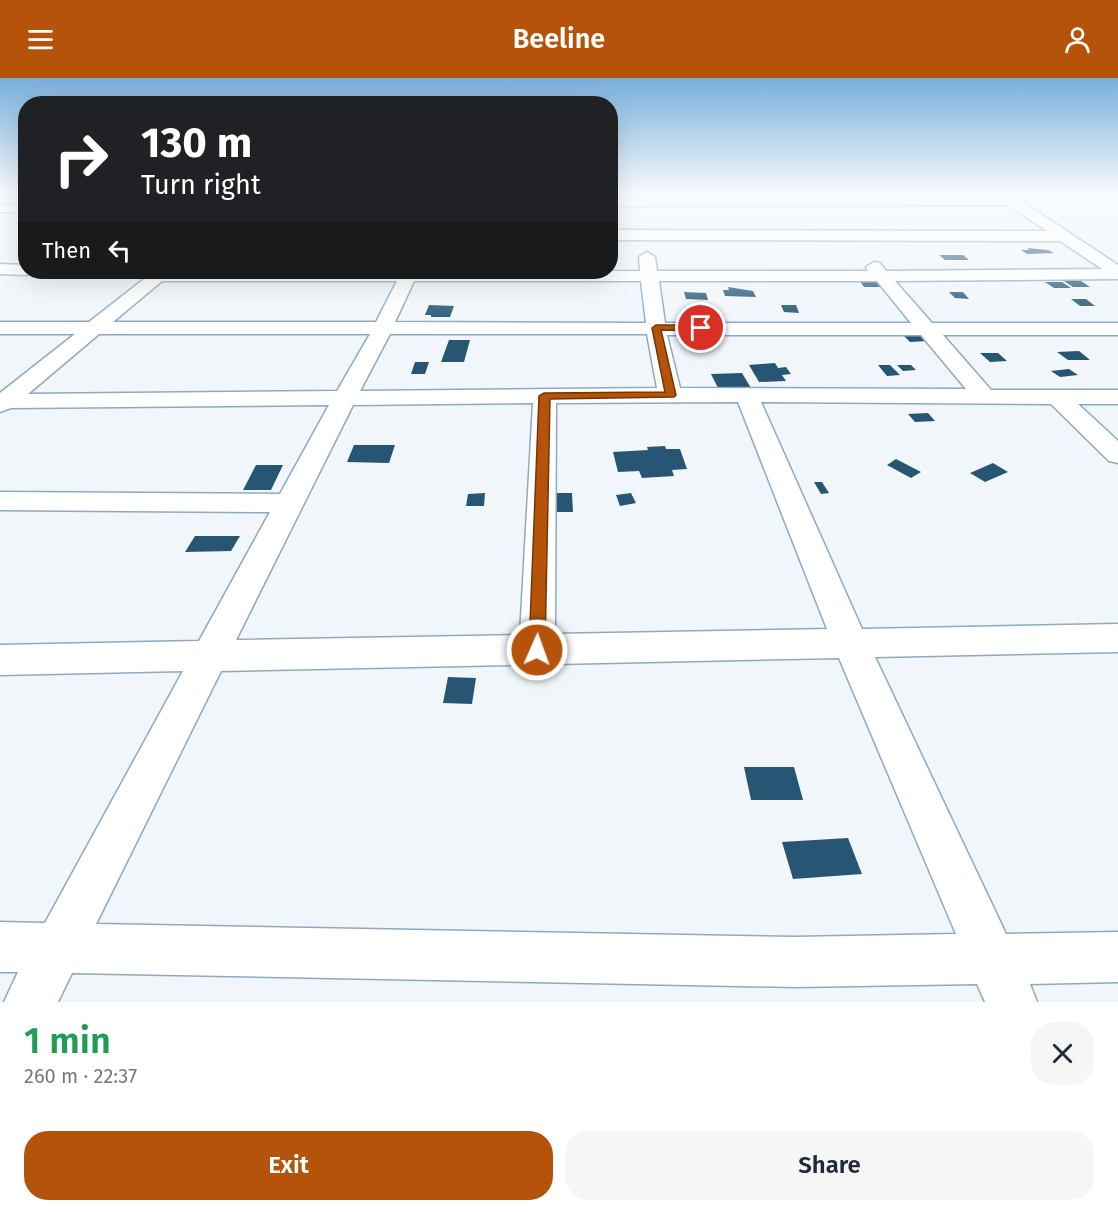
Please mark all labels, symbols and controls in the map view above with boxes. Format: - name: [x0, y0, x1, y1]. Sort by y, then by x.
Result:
- icon: menu: [24, 23, 57, 56]
- text: Beeline: [513, 23, 605, 55]
- icon: person: [1061, 23, 1094, 56]
- text: 130 m: [141, 118, 252, 168]
- icon: right: [42, 120, 120, 198]
- text: Turn right: [141, 169, 261, 201]
- icon: left: [103, 234, 136, 267]
- text: Then: [42, 237, 91, 264]
- pin: [675, 302, 726, 353]
- icon: arrive: [684, 311, 717, 344]
- position arrow: [505, 618, 569, 682]
- text: 1 min: [24, 1019, 111, 1063]
- button: close: [1031, 1022, 1094, 1085]
- text: 260 m · 22:37: [24, 1064, 137, 1088]
- button: Exit: [24, 1131, 553, 1200]
- button: Share: [565, 1131, 1094, 1200]

